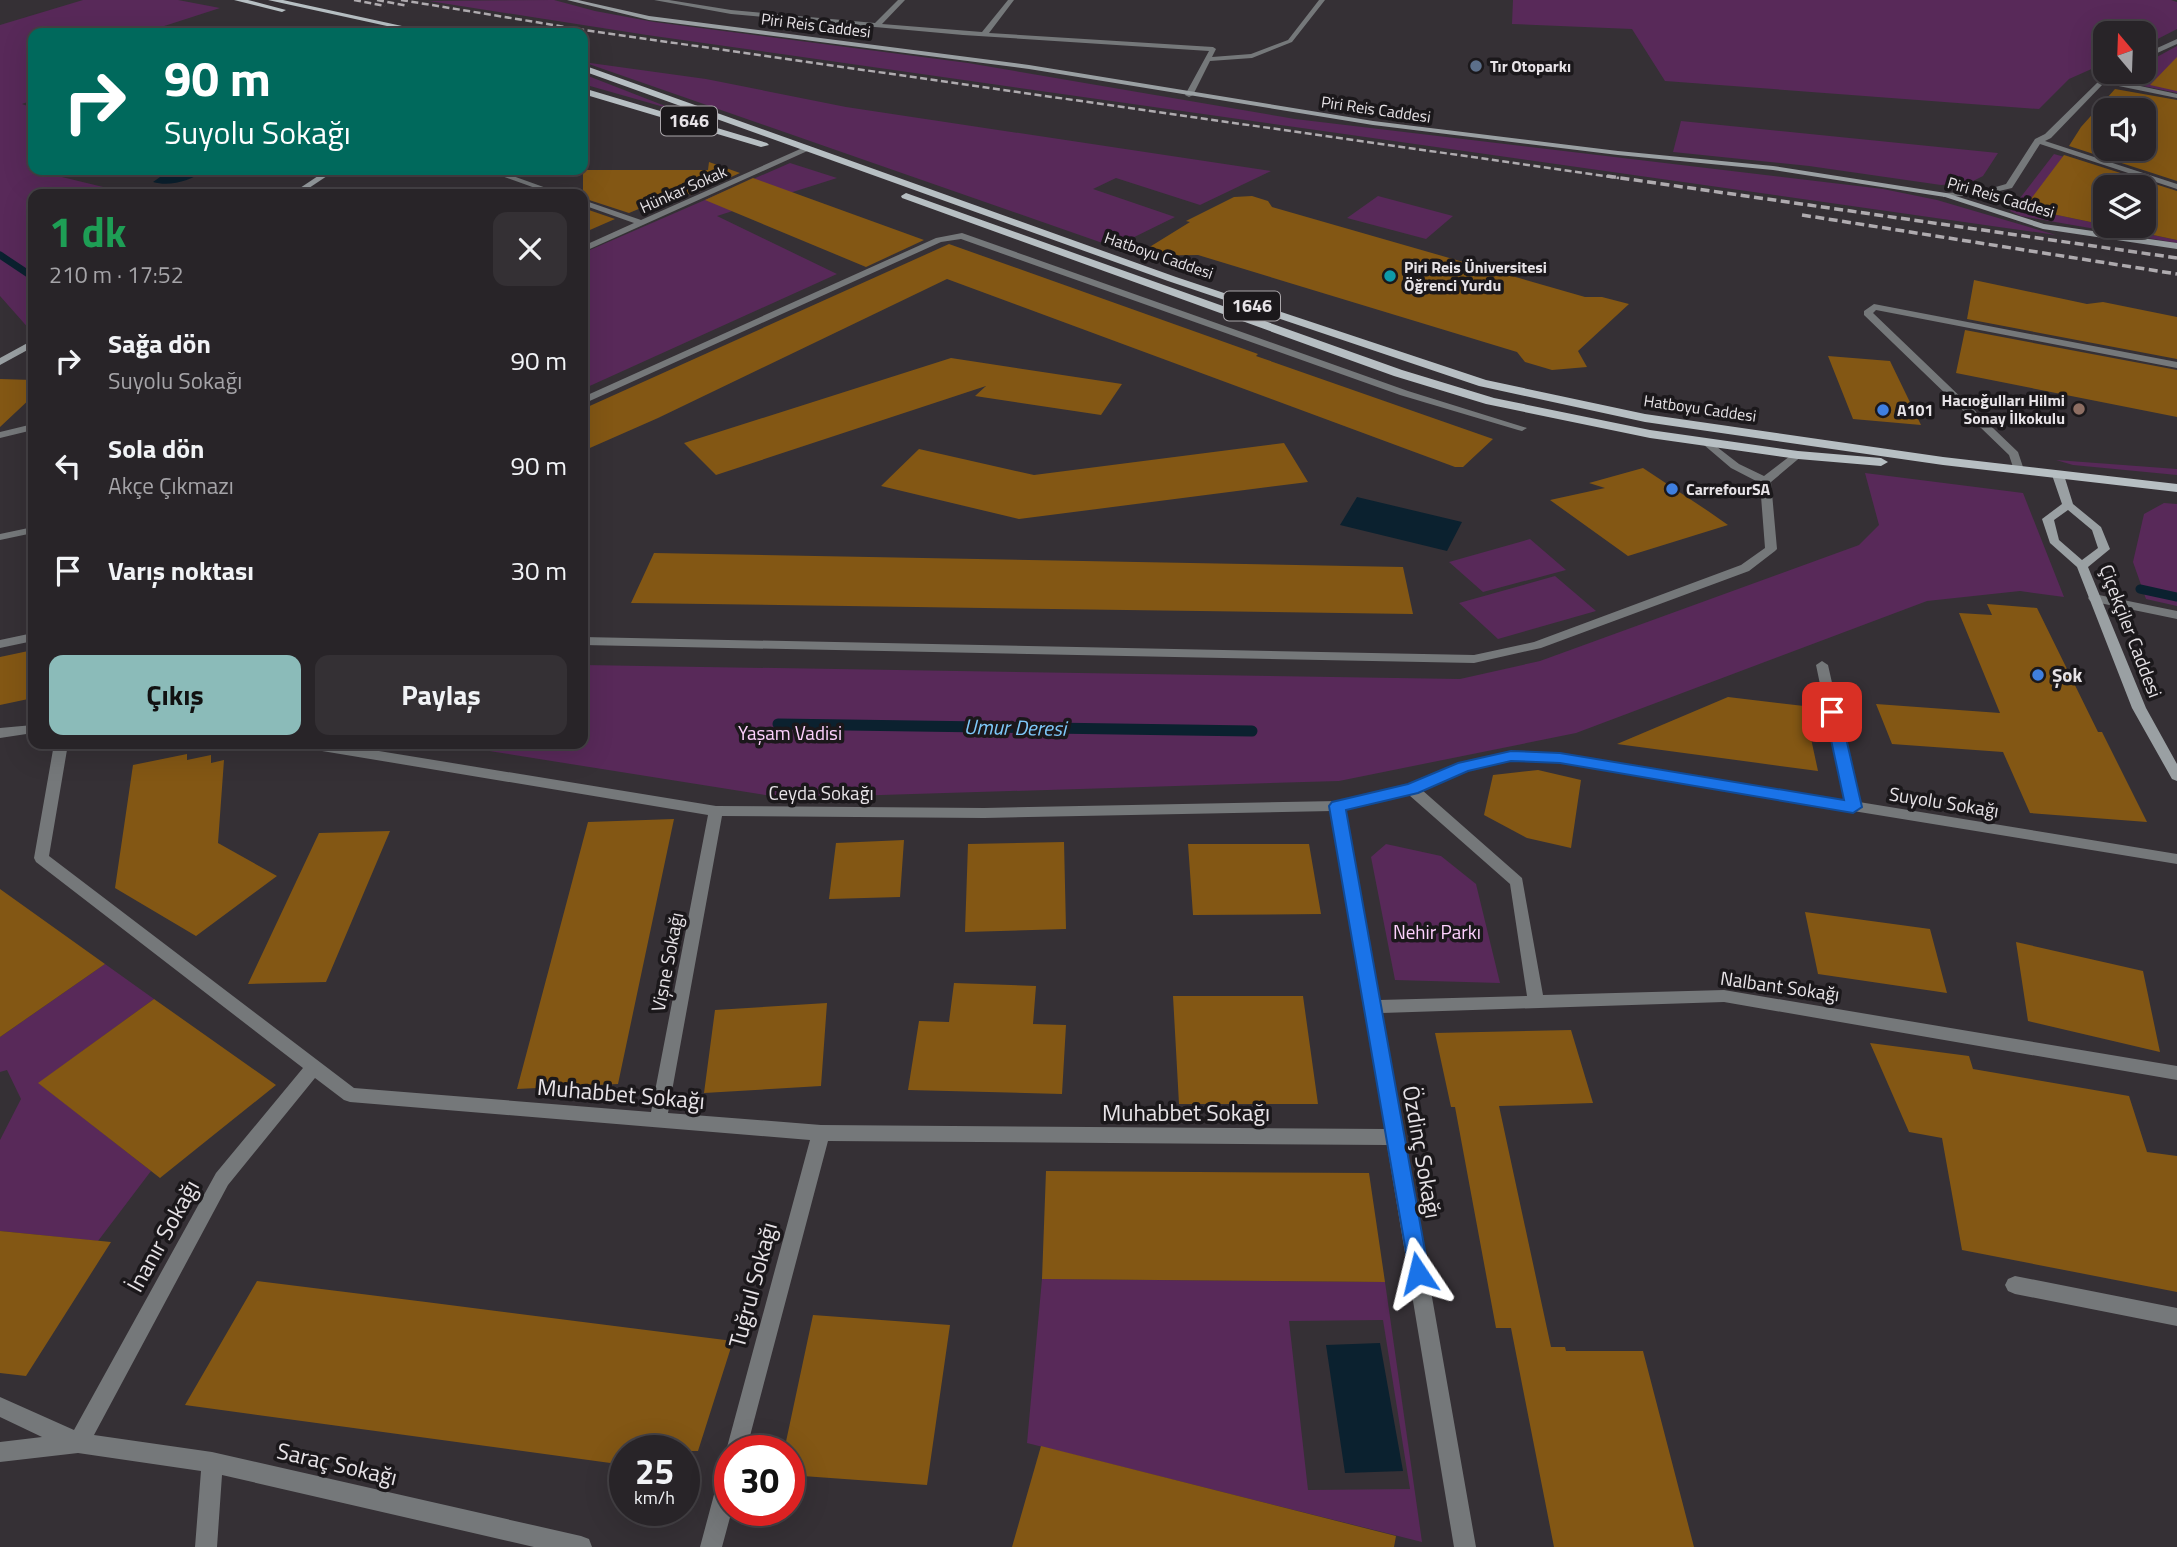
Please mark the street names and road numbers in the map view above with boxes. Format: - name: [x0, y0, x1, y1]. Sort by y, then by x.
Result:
- street label: Piri Reis Caddesi: [760, 6, 872, 44]
- street label: Piri Reis Caddesi: [1320, 89, 1432, 129]
- road number: 1646: [661, 106, 717, 136]
- street label: Hünkar Sokak: [636, 159, 731, 219]
- street label: Piri Reis Caddesi: [1945, 170, 2057, 224]
- street label: Hatboyu Caddesi: [1101, 225, 1217, 285]
- road number: 1646: [1224, 292, 1280, 320]
- street label: Hatboyu Caddesi: [1642, 388, 1758, 428]
- street label: Çiçekçiler Caddesi: [2093, 560, 2170, 702]
- street label: Ceyda Sokağı: [768, 778, 874, 807]
- street label: Suyolu Sokağı: [1887, 779, 2001, 825]
- street label: Vişne Sokağı: [643, 910, 690, 1014]
- street label: Nalbant Sokağı: [1719, 963, 1842, 1008]
- street label: Muhabbet Sokağı: [536, 1069, 706, 1118]
- street label: Özdinç Sokağı: [1394, 1083, 1451, 1221]
- street label: Muhabbet Sokağı: [1102, 1095, 1270, 1130]
- street label: İnanır Sokağı: [117, 1173, 208, 1298]
- street label: Tuğrul Sokağı: [719, 1218, 786, 1352]
- street label: Saraç Sokağı: [273, 1433, 401, 1494]

